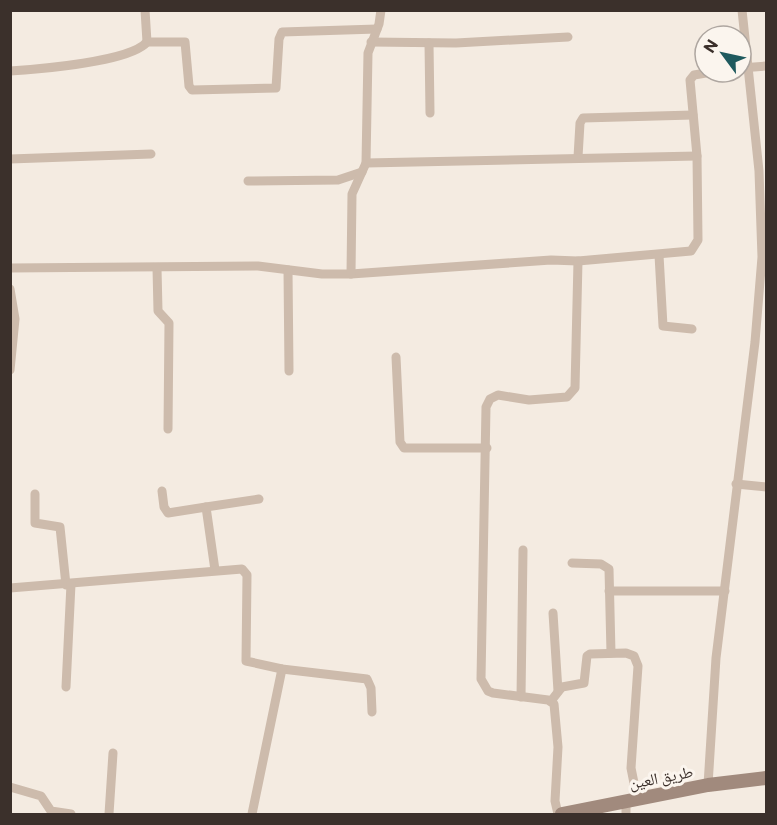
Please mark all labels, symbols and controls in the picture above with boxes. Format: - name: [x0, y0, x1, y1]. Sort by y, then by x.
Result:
- north arrow: [693, 24, 753, 84]
- text: N: [699, 35, 721, 56]
- street label: طريق العين: [627, 761, 695, 794]

